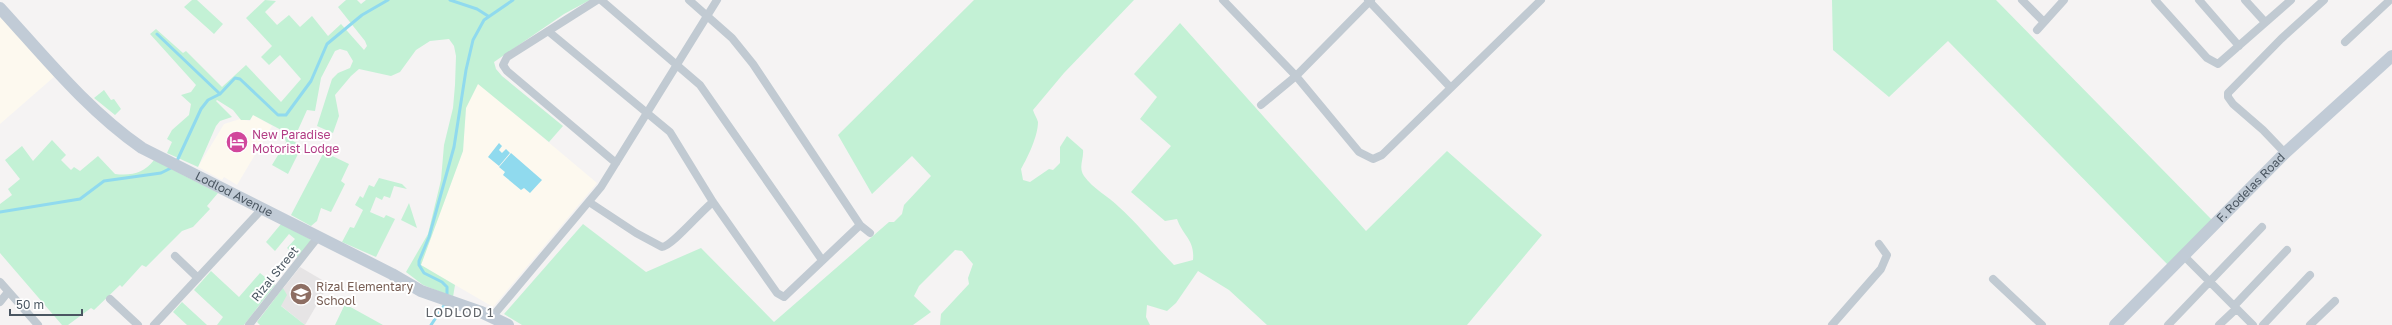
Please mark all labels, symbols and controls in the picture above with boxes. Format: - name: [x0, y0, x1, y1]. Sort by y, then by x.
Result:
- place label: New Paradise Motorist Lodge: [252, 127, 339, 156]
- hotel icon: New Paradise Motorist Lodge: [224, 129, 250, 155]
- street label: F. Rodelas Road: [2213, 150, 2288, 225]
- street label: Lodlod Avenue: [193, 168, 276, 220]
- street label: Rizal Street: [248, 243, 302, 304]
- place label: Rizal Elementary School: [316, 279, 414, 308]
- school or university icon: Rizal Elementary School: [288, 281, 314, 307]
- scale bar: [10, 291, 82, 317]
- text: 50 m: [16, 297, 44, 312]
- district label: LODLOD 1: [426, 304, 494, 320]

